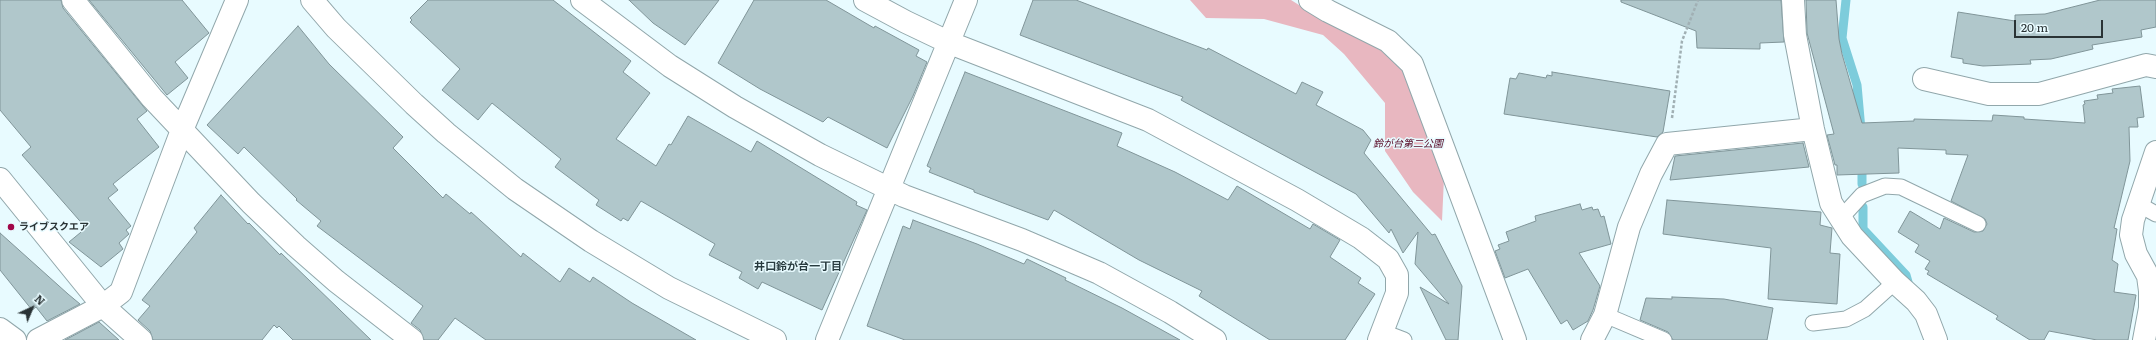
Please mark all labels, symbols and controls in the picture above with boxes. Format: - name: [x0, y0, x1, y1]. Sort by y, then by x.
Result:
- scale bar: [2016, 12, 2105, 38]
- text: 20 m: [2021, 18, 2048, 36]
- park label: 鈴が台第二公園: [1373, 138, 1443, 150]
- place label: ライブスクエア: [19, 221, 89, 233]
- marker: ライブスクエア: [6, 222, 16, 232]
- district label: 井口鈴が台一丁目: [754, 260, 842, 274]
- north arrow: [12, 288, 52, 328]
- text: N: [31, 290, 49, 308]

